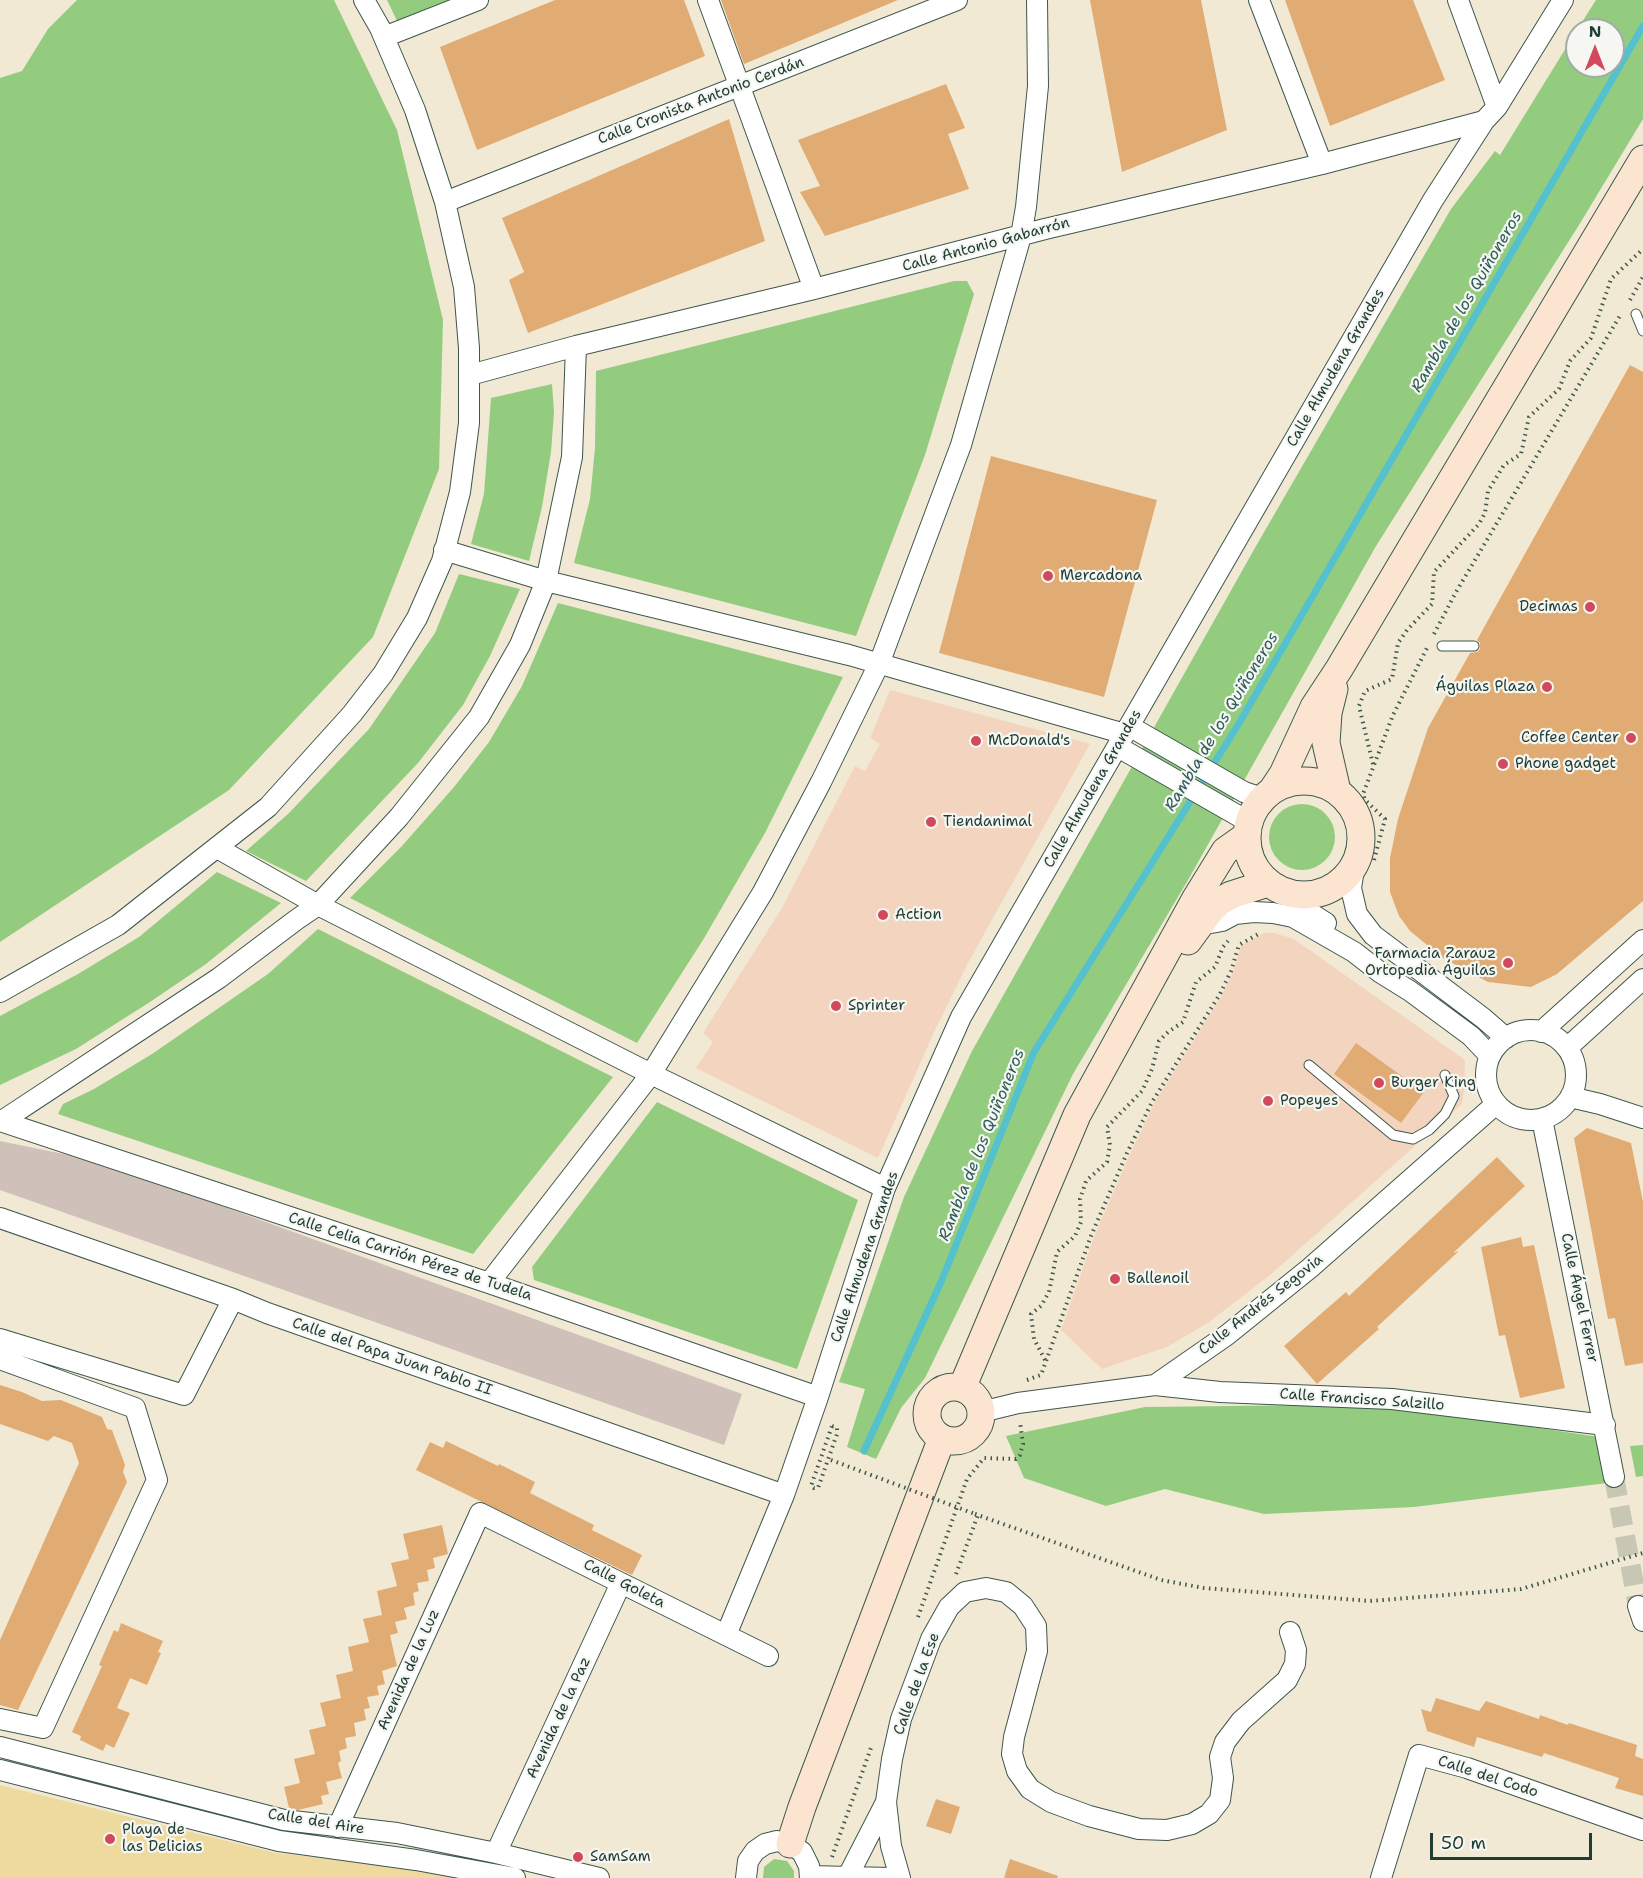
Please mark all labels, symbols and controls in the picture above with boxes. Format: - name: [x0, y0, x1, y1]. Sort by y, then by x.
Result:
- north arrow: [1565, 18, 1625, 78]
- text: N: [1589, 21, 1601, 42]
- street label: Calle Cronista Antonio Cerdán: [595, 53, 807, 149]
- water label: Rambla de los Quiñoneros: [1407, 208, 1527, 396]
- street label: Calle Antonio Gabarrón: [900, 214, 1072, 276]
- street label: Calle Almudena Grandes: [1283, 286, 1389, 450]
- place label: Mercadona: [1060, 567, 1142, 585]
- marker: Mercadona: [1041, 569, 1055, 583]
- place label: Decimas: [1519, 598, 1578, 616]
- marker: Decimas: [1583, 600, 1597, 614]
- water label: Rambla de los Quiñoneros: [1161, 629, 1283, 815]
- place label: Águilas Plaza: [1436, 678, 1535, 696]
- marker: Águilas Plaza: [1540, 680, 1554, 694]
- street label: Calle Almudena Grandes: [1040, 707, 1146, 871]
- place label: Coffee Center: [1521, 729, 1619, 747]
- marker: Coffee Center: [1624, 731, 1638, 745]
- place label: McDonald's: [988, 732, 1070, 750]
- marker: McDonald's: [969, 734, 983, 748]
- place label: Phone gadget: [1515, 755, 1616, 773]
- marker: Phone gadget: [1496, 757, 1510, 771]
- place label: Tiendanimal: [943, 813, 1032, 831]
- marker: Tiendanimal: [924, 815, 938, 829]
- place label: Action: [895, 906, 942, 924]
- marker: Action: [876, 908, 890, 922]
- place label: Farmacia Zarauz Ortopedia Águilas: [1365, 945, 1496, 980]
- marker: Farmacia Zarauz Ortopedia Águilas: [1501, 956, 1515, 970]
- place label: Sprinter: [848, 997, 905, 1015]
- marker: Sprinter: [829, 999, 843, 1013]
- water label: Rambla de los Quiñoneros: [935, 1046, 1029, 1244]
- place label: Burger King: [1391, 1074, 1476, 1092]
- marker: Burger King: [1372, 1076, 1386, 1090]
- place label: Popeyes: [1280, 1092, 1338, 1110]
- marker: Popeyes: [1261, 1094, 1275, 1108]
- street label: Calle Almudena Grandes: [827, 1169, 903, 1345]
- street label: Calle Celia Carrión Pérez de Tudela: [286, 1209, 534, 1305]
- street label: Calle Ángel Ferrer: [1556, 1232, 1602, 1364]
- street label: Calle Andrés Segovia: [1195, 1251, 1327, 1359]
- place label: Ballenoil: [1127, 1270, 1189, 1288]
- marker: Ballenoil: [1108, 1272, 1122, 1286]
- street label: Calle del Papa Juan Pablo II: [290, 1314, 494, 1400]
- street label: Calle Francisco Salzillo: [1279, 1385, 1445, 1415]
- street label: Calle Goleta: [580, 1556, 668, 1612]
- street label: Avenida de la Luz: [374, 1607, 444, 1733]
- street label: Calle de la Ese: [890, 1630, 944, 1738]
- street label: Avenida de la Paz: [523, 1654, 595, 1782]
- street label: Calle del Codo: [1436, 1752, 1540, 1802]
- street label: Calle del Aire: [266, 1805, 366, 1839]
- place label: Playa de las Delicias: [122, 1821, 203, 1856]
- scale bar: [1433, 1821, 1595, 1859]
- text: 50 m: [1441, 1831, 1486, 1855]
- marker: Playa de las Delicias: [103, 1832, 117, 1846]
- place label: SamSam: [590, 1848, 651, 1866]
- marker: SamSam: [571, 1850, 585, 1864]

